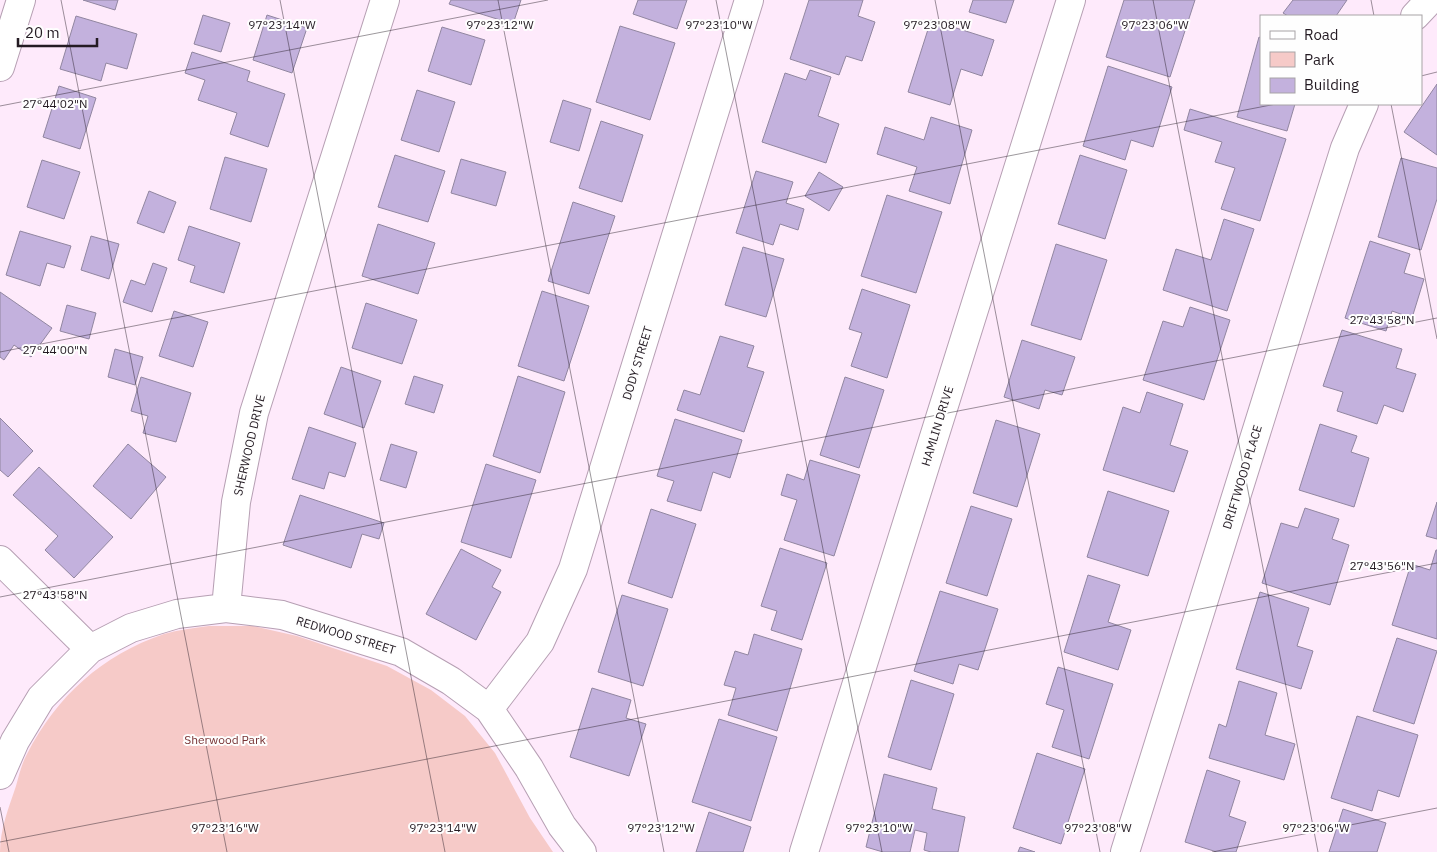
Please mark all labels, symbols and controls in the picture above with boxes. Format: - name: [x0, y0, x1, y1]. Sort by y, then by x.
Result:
- scale bar: [18, 15, 96, 47]
- legend: [1260, 15, 1422, 105]
- text: 97°23'14"W: [248, 17, 316, 32]
- text: 97°23'12"W: [466, 17, 534, 32]
- text: 97°23'10"W: [685, 17, 753, 32]
- text: 97°23'08"W: [903, 17, 971, 32]
- text: 97°23'06"W: [1121, 17, 1189, 32]
- text: 20 m: [25, 23, 60, 42]
- text: Road: [1304, 25, 1339, 44]
- text: Park: [1304, 50, 1334, 69]
- text: Building: [1304, 75, 1359, 94]
- text: 27°44'02"N: [22, 96, 88, 111]
- text: 27°43'58"N: [1349, 312, 1415, 327]
- street label: DODY STREET: [619, 324, 655, 402]
- text: 27°44'00"N: [22, 342, 88, 357]
- street label: HAMLIN DRIVE: [918, 384, 956, 468]
- street label: SHERWOOD DRIVE: [230, 393, 268, 497]
- street label: DRIFTWOOD PLACE: [1219, 423, 1265, 531]
- text: 27°43'56"N: [1349, 558, 1415, 573]
- text: 27°43'58"N: [22, 587, 88, 602]
- street label: REDWOOD STREET: [294, 613, 398, 657]
- park label: Sherwood Park: [184, 732, 266, 747]
- text: 97°23'16"W: [191, 820, 259, 835]
- text: 97°23'14"W: [409, 820, 477, 835]
- text: 97°23'12"W: [627, 820, 695, 835]
- text: 97°23'10"W: [845, 820, 913, 835]
- text: 97°23'08"W: [1064, 820, 1132, 835]
- text: 97°23'06"W: [1282, 820, 1350, 835]

